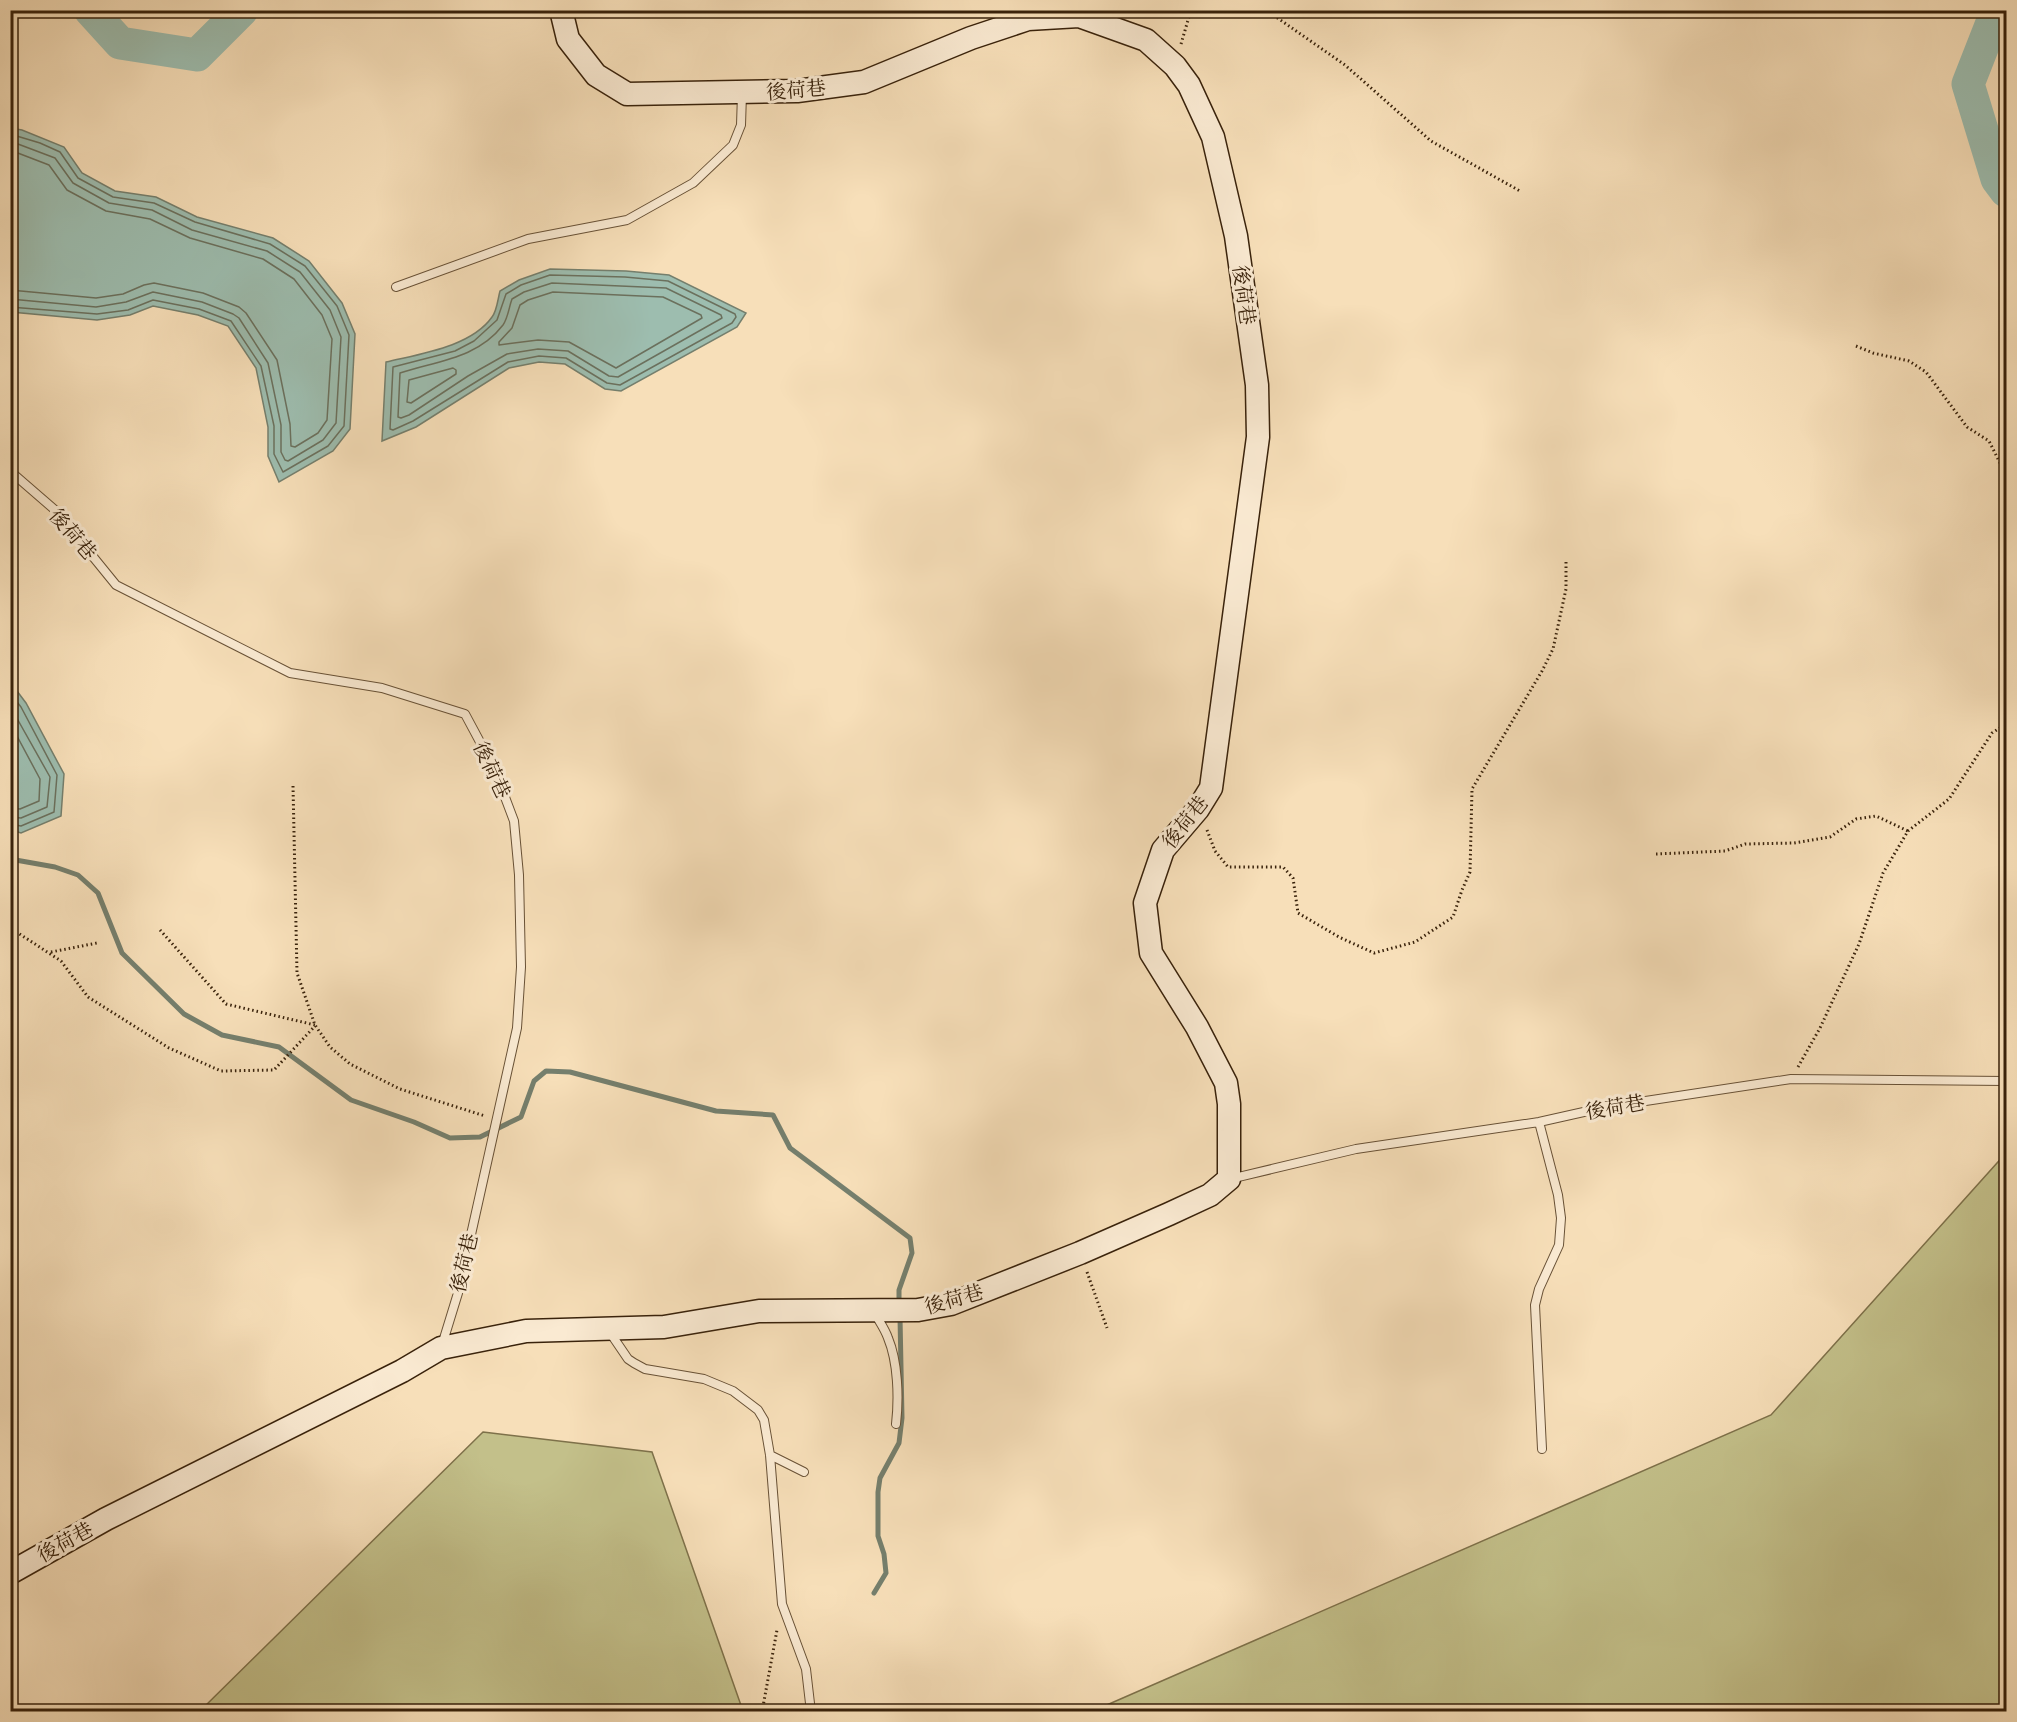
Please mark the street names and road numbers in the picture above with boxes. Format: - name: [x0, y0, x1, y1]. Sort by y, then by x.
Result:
- street label: 後荷巷: [765, 76, 827, 107]
- street label: 後荷巷: [1226, 264, 1259, 327]
- street label: 後荷巷: [43, 504, 101, 566]
- street label: 後荷巷: [467, 738, 515, 803]
- street label: 後荷巷: [1158, 792, 1215, 854]
- street label: 後荷巷: [1584, 1091, 1647, 1126]
- street label: 後荷巷: [447, 1231, 484, 1295]
- street label: 後荷巷: [922, 1280, 987, 1321]
- street label: 後荷巷: [33, 1518, 98, 1569]

